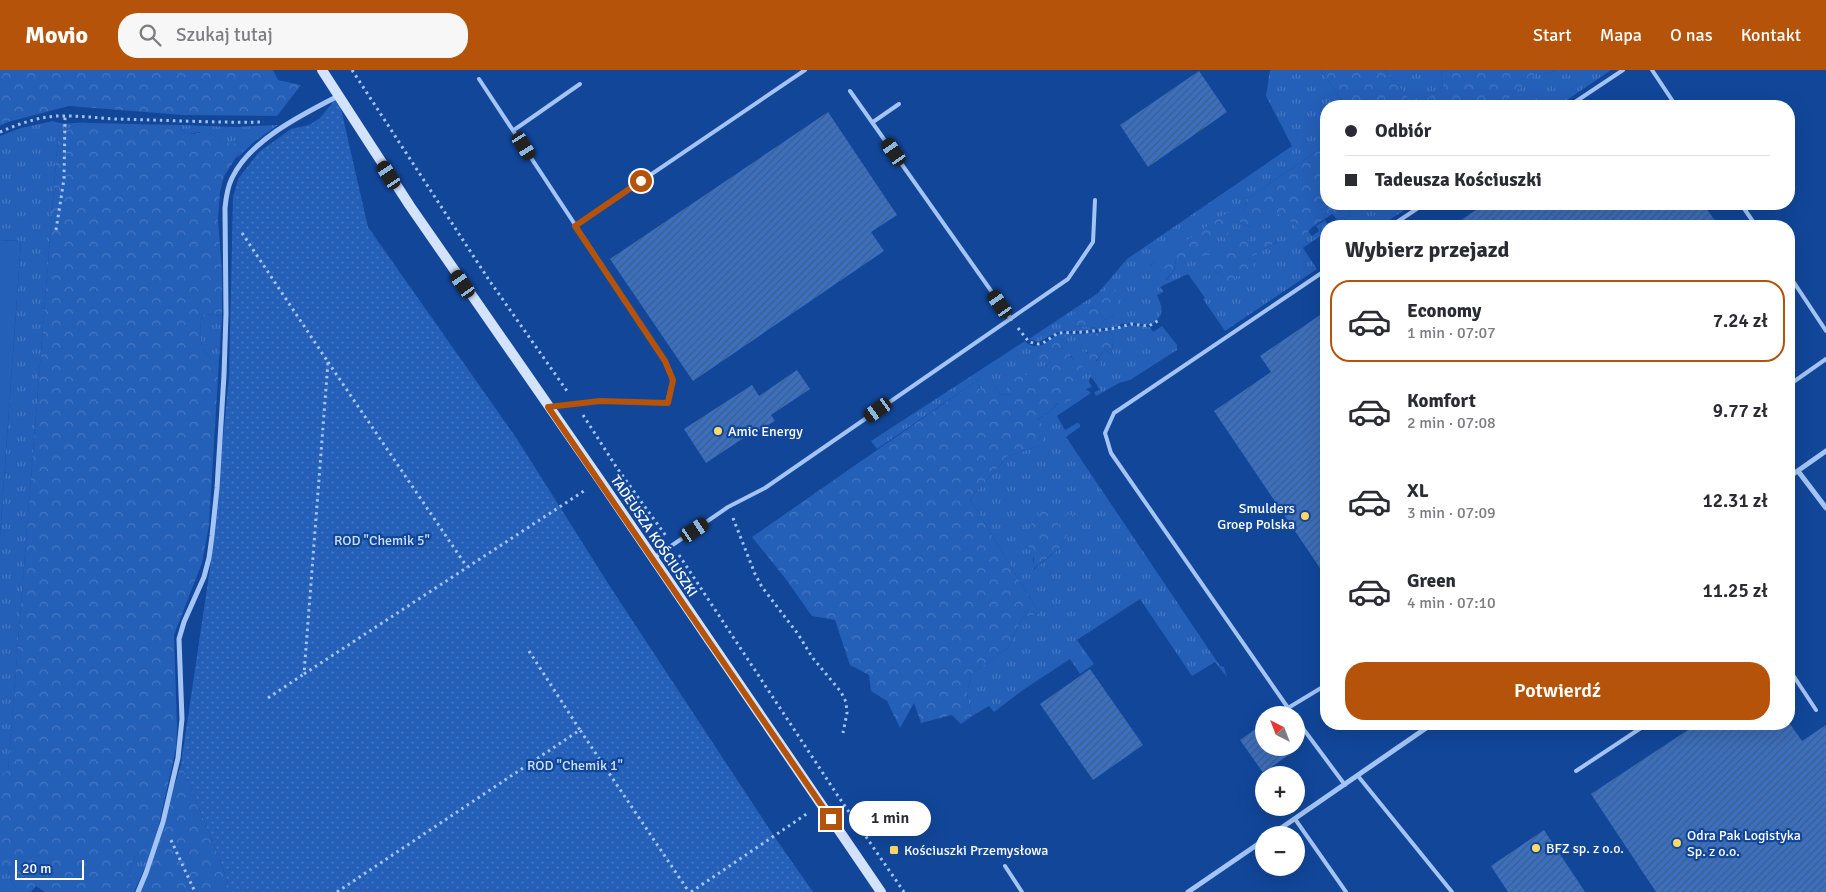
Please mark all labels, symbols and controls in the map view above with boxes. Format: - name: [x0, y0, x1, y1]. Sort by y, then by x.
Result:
- search box: [118, 13, 468, 58]
- text: Movio: [25, 20, 88, 50]
- icon: search: [136, 21, 164, 49]
- text: Szukaj tutaj: [176, 23, 273, 47]
- text: Start: [1533, 24, 1572, 46]
- text: Mapa: [1600, 24, 1642, 46]
- text: O nas: [1670, 24, 1713, 46]
- text: Kontakt: [1741, 24, 1801, 46]
- text: Odbiór: [1375, 119, 1431, 143]
- car: [509, 129, 538, 163]
- car: [879, 135, 908, 169]
- car: [374, 158, 403, 192]
- text: Tadeusza Kościuszki: [1375, 168, 1542, 192]
- route start: [630, 170, 652, 192]
- text: Wybierz przejazd: [1345, 236, 1509, 263]
- car: [448, 267, 477, 301]
- car: [985, 287, 1014, 321]
- icon: car: [1347, 299, 1392, 344]
- text: Economy: [1407, 299, 1481, 323]
- text: 7.24 zł: [1713, 309, 1768, 333]
- text: 1 min · 07:07: [1407, 323, 1496, 343]
- icon: car: [1347, 389, 1392, 434]
- text: Komfort: [1407, 389, 1476, 413]
- car: [861, 395, 894, 425]
- text: 9.77 zł: [1713, 399, 1768, 423]
- text: 2 min · 07:08: [1407, 413, 1496, 433]
- place label: Amic Energy: [728, 423, 803, 440]
- marker: Amic Energy: [712, 425, 724, 437]
- street label: TADEUSZA KOŚCIUSZKI: [607, 472, 701, 600]
- icon: car: [1347, 479, 1392, 524]
- text: XL: [1407, 479, 1429, 503]
- text: 12.31 zł: [1702, 489, 1768, 513]
- place label: Smulders Groep Polska: [1217, 500, 1295, 533]
- text: 3 min · 07:09: [1407, 503, 1496, 523]
- marker: Smulders Groep Polska: [1299, 510, 1311, 522]
- car: [678, 515, 711, 545]
- park label: ROD "Chemik 5": [334, 532, 430, 549]
- icon: car: [1347, 569, 1392, 614]
- text: Green: [1407, 569, 1456, 593]
- text: 11.25 zł: [1702, 579, 1768, 603]
- text: 4 min · 07:10: [1407, 593, 1496, 613]
- button: Potwierdź: [1345, 662, 1770, 720]
- north arrow: [1255, 706, 1305, 756]
- map controls: [1255, 706, 1305, 876]
- park label: ROD "Chemik 1": [527, 757, 623, 774]
- button: +: [1255, 766, 1305, 816]
- callout: 1 min: [848, 802, 931, 836]
- route end: [820, 808, 842, 830]
- text: 1 min: [871, 808, 909, 828]
- button: −: [1255, 826, 1305, 876]
- place label: Odra Pak Logistyka Sp. z o.o.: [1687, 827, 1801, 860]
- marker: Odra Pak Logistyka Sp. z o.o.: [1671, 837, 1683, 849]
- place label: BFZ sp. z o.o.: [1546, 840, 1624, 857]
- place label: Kościuszki Przemysłowa: [904, 842, 1048, 859]
- marker: BFZ sp. z o.o.: [1530, 842, 1542, 854]
- marker: Kościuszki Przemysłowa: [888, 844, 900, 856]
- scale bar: [15, 857, 84, 880]
- text: 20 m: [22, 860, 51, 877]

